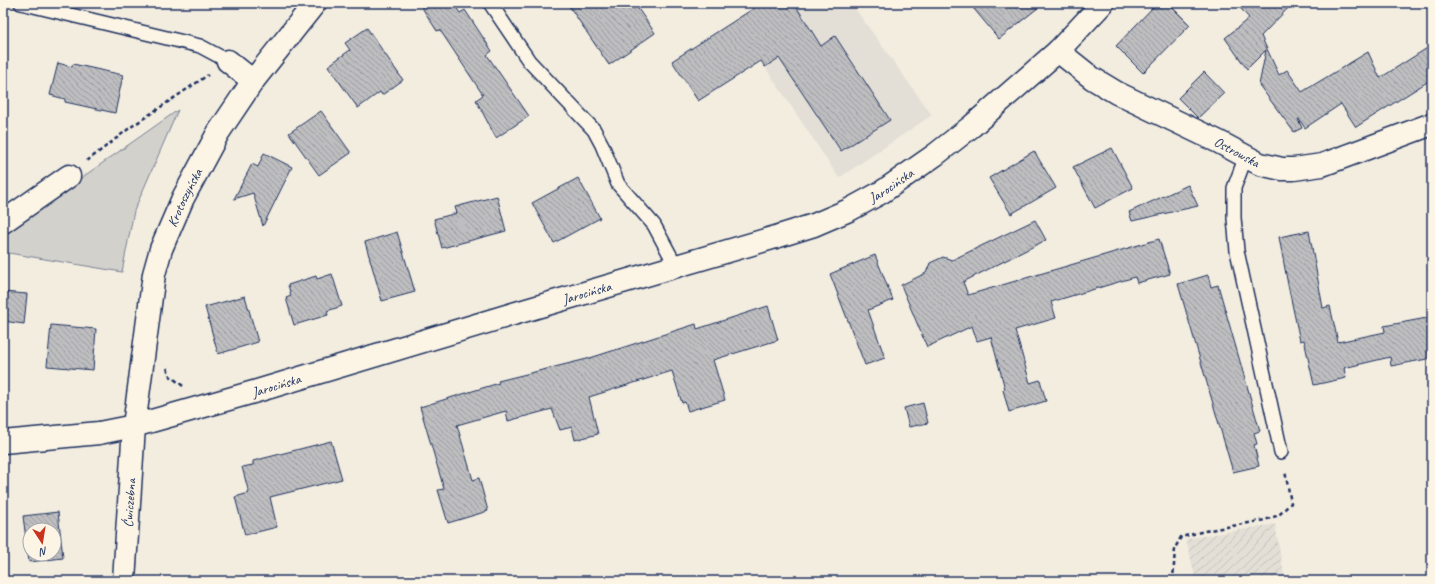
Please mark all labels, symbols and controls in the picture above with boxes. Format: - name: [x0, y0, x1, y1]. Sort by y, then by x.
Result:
- street label: Ostrowska: [1211, 133, 1264, 172]
- street label: Jarocińska: [865, 164, 918, 207]
- street label: Krotoszyńska: [164, 165, 207, 230]
- street label: Jarocińska: [559, 277, 614, 308]
- street label: Jarocińska: [249, 370, 304, 401]
- street label: Ćwiczebna: [119, 477, 140, 528]
- north arrow: [22, 522, 62, 562]
- text: N: [37, 544, 49, 560]

